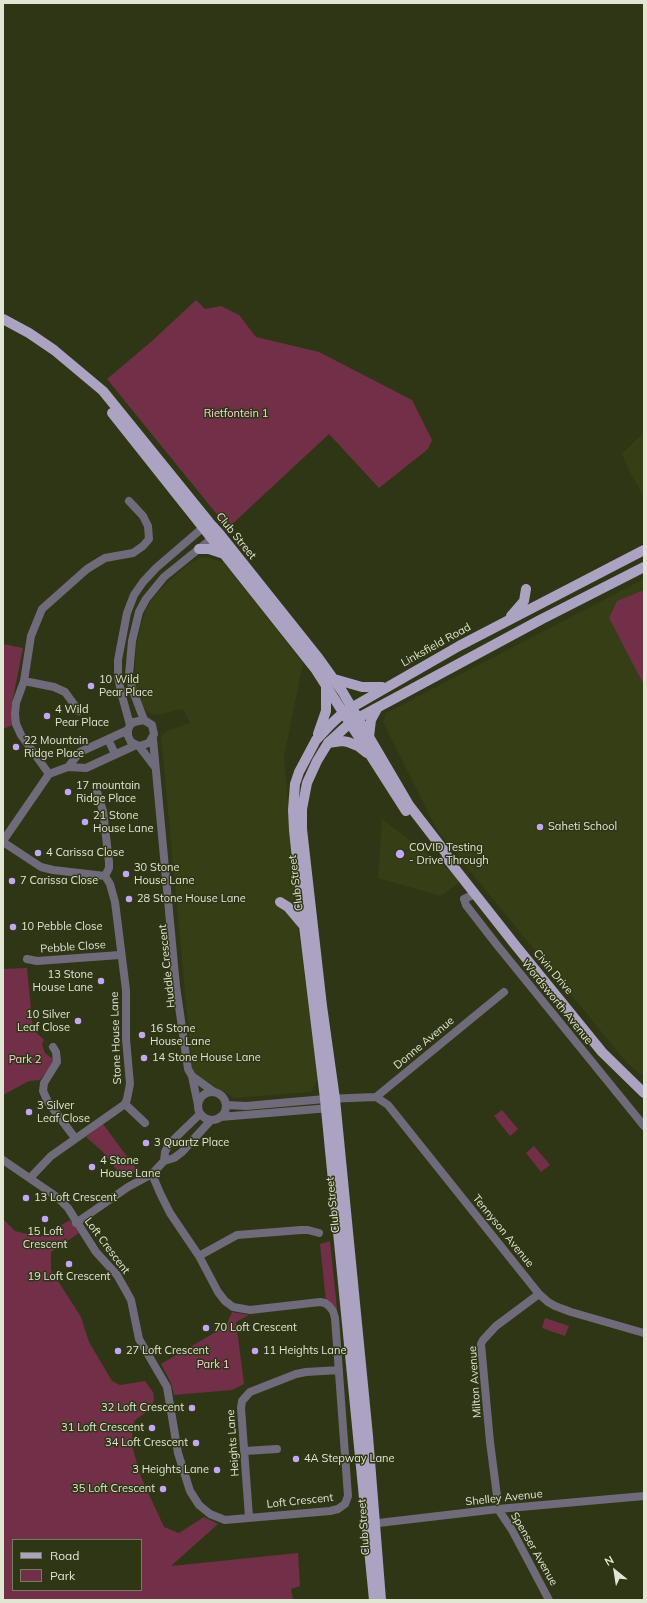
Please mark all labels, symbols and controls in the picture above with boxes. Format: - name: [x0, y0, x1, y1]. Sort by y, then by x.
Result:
- park label: Rietfontein 1: [204, 407, 268, 421]
- street label: Club Street: [213, 510, 259, 562]
- street label: Linksfield Road: [399, 620, 473, 670]
- place label: 10 Wild Pear Place: [99, 673, 153, 699]
- marker: 10 Wild Pear Place: [86, 681, 96, 691]
- place label: 4 Wild Pear Place: [55, 703, 109, 729]
- marker: 4 Wild Pear Place: [42, 711, 52, 721]
- place label: 22 Mountain Ridge Place: [24, 734, 88, 760]
- marker: 22 Mountain Ridge Place: [11, 742, 21, 752]
- place label: 17 mountain Ridge Place: [76, 779, 140, 805]
- marker: 17 mountain Ridge Place: [63, 787, 73, 797]
- place label: 21 Stone House Lane: [93, 809, 153, 835]
- marker: 21 Stone House Lane: [80, 817, 90, 827]
- place label: Saheti School: [548, 820, 617, 834]
- marker: Saheti School: [535, 822, 545, 832]
- place label: COVID Testing - Drive Through: [409, 841, 489, 867]
- place label: 4 Carissa Close: [46, 846, 124, 860]
- marker: 4 Carissa Close: [33, 848, 43, 858]
- marker: COVID Testing - Drive Through: [394, 848, 406, 860]
- street label: Club Street: [286, 854, 306, 912]
- place label: 30 Stone House Lane: [134, 861, 194, 887]
- marker: 30 Stone House Lane: [121, 869, 131, 879]
- place label: 7 Carissa Close: [20, 874, 98, 888]
- marker: 7 Carissa Close: [7, 876, 17, 886]
- place label: 28 Stone House Lane: [137, 892, 246, 906]
- marker: 28 Stone House Lane: [124, 894, 134, 904]
- place label: 10 Pebble Close: [21, 920, 103, 934]
- marker: 10 Pebble Close: [8, 922, 18, 932]
- street label: Huddle Crescent: [156, 924, 178, 1008]
- street label: Pebble Close: [40, 938, 106, 956]
- street label: Civin Drive: [530, 947, 576, 997]
- street label: Wordsworth Avenue: [519, 957, 595, 1047]
- place label: 13 Stone House Lane: [33, 968, 93, 994]
- marker: 13 Stone House Lane: [96, 976, 106, 986]
- street label: Stone House Lane: [108, 991, 124, 1085]
- place label: 10 Silver Leaf Close: [17, 1008, 70, 1034]
- street label: Donne Avenue: [391, 1014, 457, 1072]
- marker: 10 Silver Leaf Close: [73, 1016, 83, 1026]
- place label: 16 Stone House Lane: [150, 1022, 210, 1048]
- marker: 16 Stone House Lane: [137, 1030, 147, 1040]
- place label: 14 Stone House Lane: [152, 1051, 261, 1065]
- park label: Park 2: [9, 1053, 41, 1067]
- marker: 14 Stone House Lane: [139, 1053, 149, 1063]
- place label: 3 Silver Leaf Close: [37, 1099, 90, 1125]
- marker: 3 Silver Leaf Close: [24, 1107, 34, 1117]
- place label: 3 Quartz Place: [154, 1136, 229, 1150]
- marker: 3 Quartz Place: [141, 1138, 151, 1148]
- place label: 4 Stone House Lane: [100, 1154, 160, 1180]
- marker: 4 Stone House Lane: [87, 1162, 97, 1172]
- street label: Club Street: [323, 1176, 343, 1234]
- place label: 13 Loft Crescent: [34, 1191, 117, 1205]
- street label: Tennyson Avenue: [470, 1192, 536, 1270]
- marker: 13 Loft Crescent: [21, 1193, 31, 1203]
- marker: 15 Loft Crescent: [40, 1214, 50, 1224]
- street label: Loft Crescent: [82, 1215, 132, 1277]
- place label: 15 Loft Crescent: [23, 1225, 67, 1251]
- marker: 19 Loft Crescent: [64, 1259, 74, 1269]
- place label: 19 Loft Crescent: [28, 1270, 110, 1284]
- place label: 70 Loft Crescent: [214, 1321, 297, 1335]
- marker: 70 Loft Crescent: [201, 1323, 211, 1333]
- place label: 27 Loft Crescent: [126, 1344, 209, 1358]
- place label: 11 Heights Lane: [263, 1344, 346, 1358]
- street label: Milton Avenue: [466, 1345, 484, 1419]
- marker: 27 Loft Crescent: [113, 1346, 123, 1356]
- marker: 11 Heights Lane: [250, 1346, 260, 1356]
- park label: Park 1: [197, 1358, 229, 1372]
- place label: 32 Loft Crescent: [101, 1401, 184, 1415]
- marker: 32 Loft Crescent: [187, 1403, 197, 1413]
- street label: Heights Lane: [224, 1409, 242, 1477]
- place label: 31 Loft Crescent: [61, 1421, 144, 1435]
- marker: 31 Loft Crescent: [147, 1423, 157, 1433]
- place label: 34 Loft Crescent: [105, 1436, 188, 1450]
- marker: 34 Loft Crescent: [191, 1438, 201, 1448]
- place label: 4A Stepway Lane: [304, 1452, 394, 1466]
- marker: 4A Stepway Lane: [291, 1454, 301, 1464]
- place label: 3 Heights Lane: [132, 1463, 209, 1477]
- marker: 3 Heights Lane: [212, 1465, 222, 1475]
- place label: 35 Loft Crescent: [72, 1482, 155, 1496]
- marker: 35 Loft Crescent: [158, 1484, 168, 1494]
- street label: Shelley Avenue: [465, 1487, 543, 1509]
- street label: Loft Crescent: [266, 1491, 334, 1511]
- street label: Club Street: [355, 1498, 373, 1556]
- street label: Spenser Avenue: [508, 1510, 560, 1588]
- legend: [12, 1539, 142, 1591]
- text: Road: [50, 1548, 79, 1563]
- north arrow: [595, 1551, 635, 1591]
- text: N: [602, 1552, 616, 1569]
- text: Park: [50, 1568, 75, 1583]

